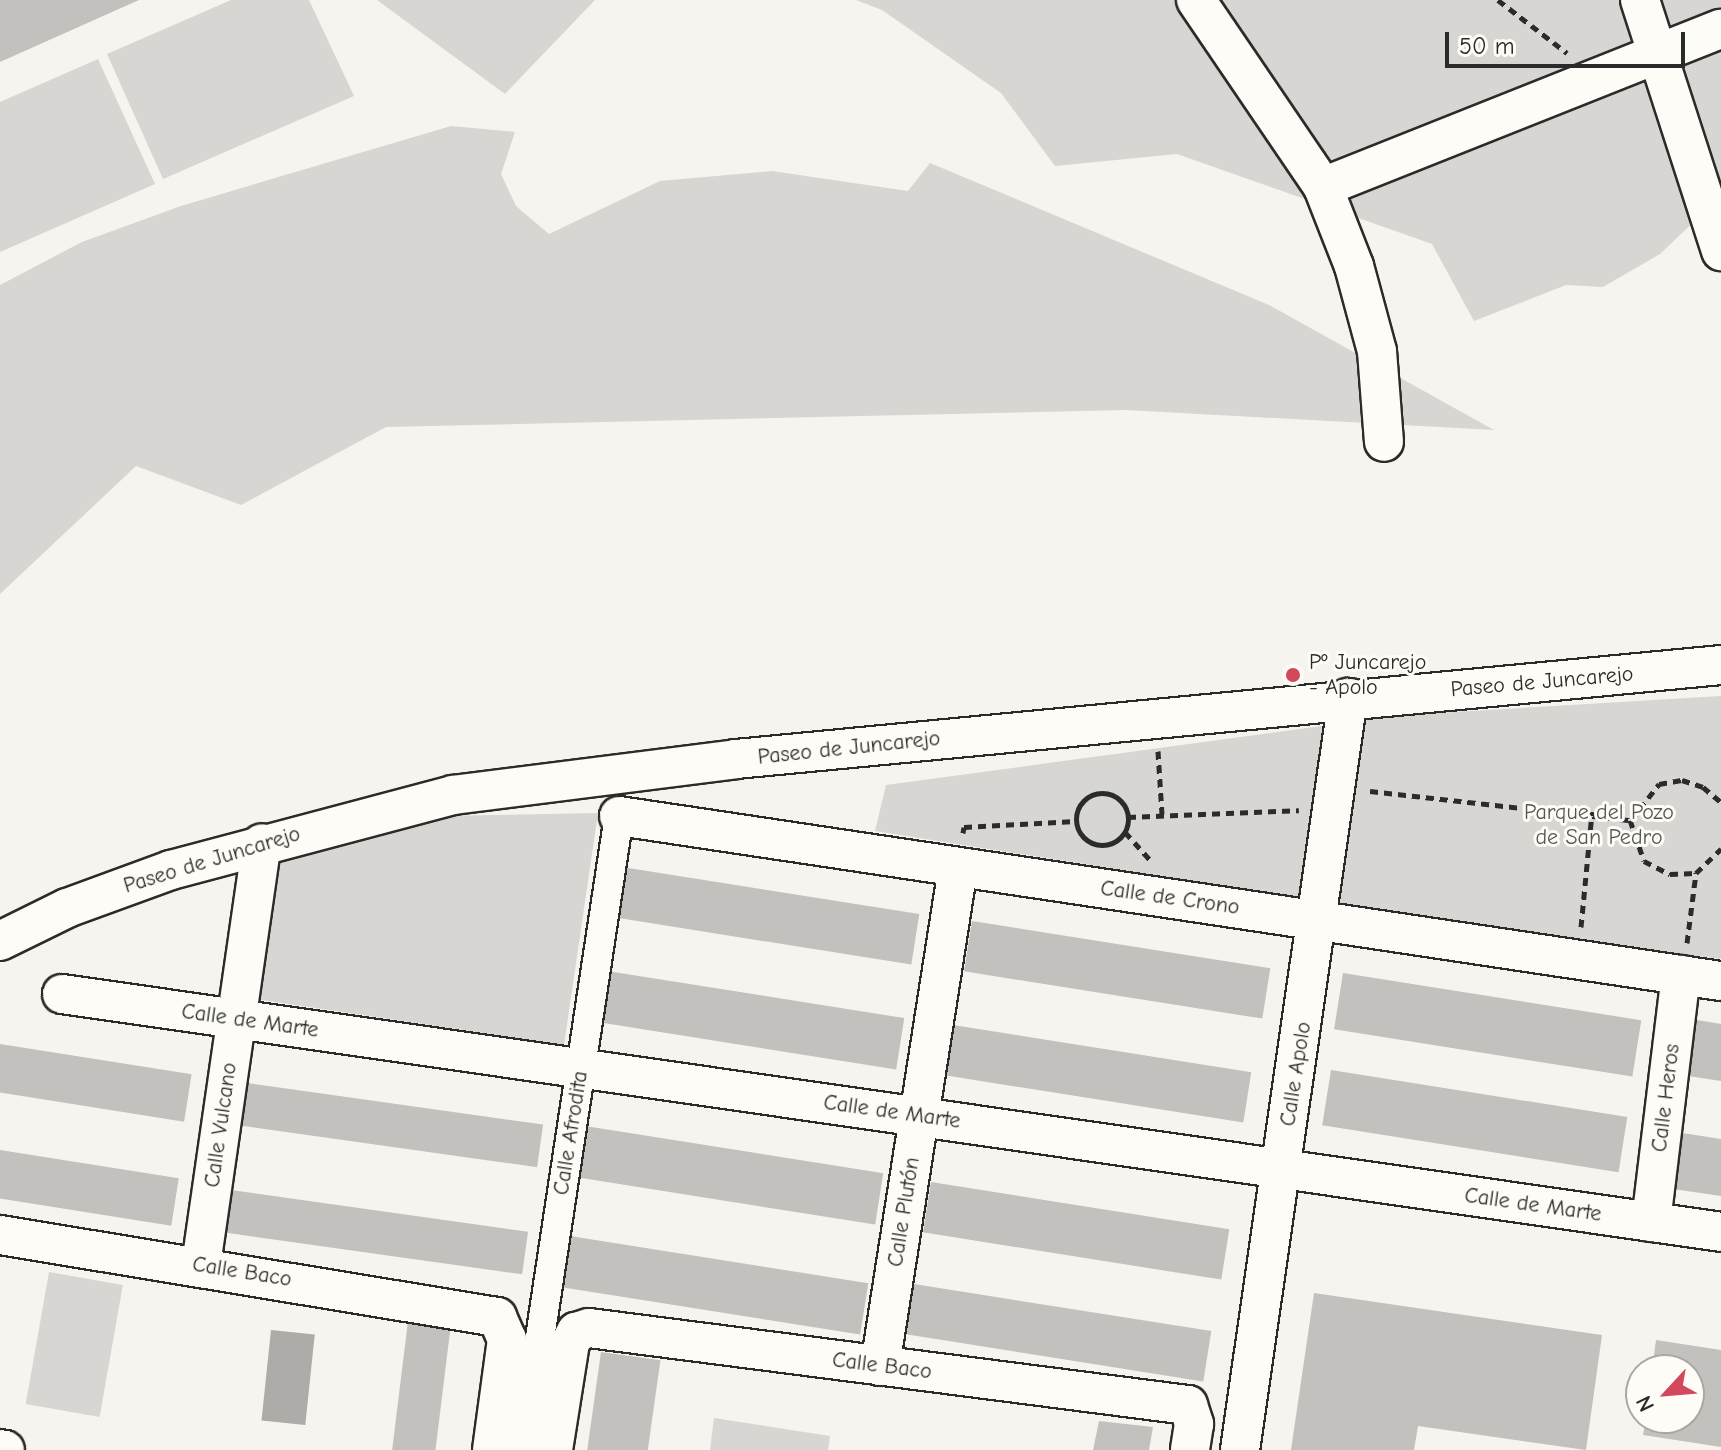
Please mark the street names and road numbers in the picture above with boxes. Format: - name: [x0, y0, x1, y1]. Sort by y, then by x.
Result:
- street label: Paseo de Juncarejo: [1449, 661, 1635, 703]
- street label: Paseo de Juncarejo: [756, 725, 942, 771]
- street label: Paseo de Juncarejo: [120, 821, 304, 899]
- street label: Calle de Crono: [1099, 875, 1241, 921]
- street label: Calle de Marte: [180, 998, 320, 1044]
- street label: Calle Apolo: [1275, 1020, 1317, 1128]
- street label: Calle Heros: [1646, 1042, 1686, 1154]
- street label: Calle Vulcano: [199, 1061, 243, 1189]
- street label: Calle Afrodita: [548, 1069, 594, 1197]
- street label: Calle de Marte: [822, 1089, 962, 1135]
- street label: Calle Plutón: [882, 1155, 926, 1269]
- street label: Calle de Marte: [1463, 1182, 1603, 1228]
- street label: Calle Baco: [191, 1251, 293, 1293]
- street label: Calle Baco: [831, 1347, 933, 1385]

